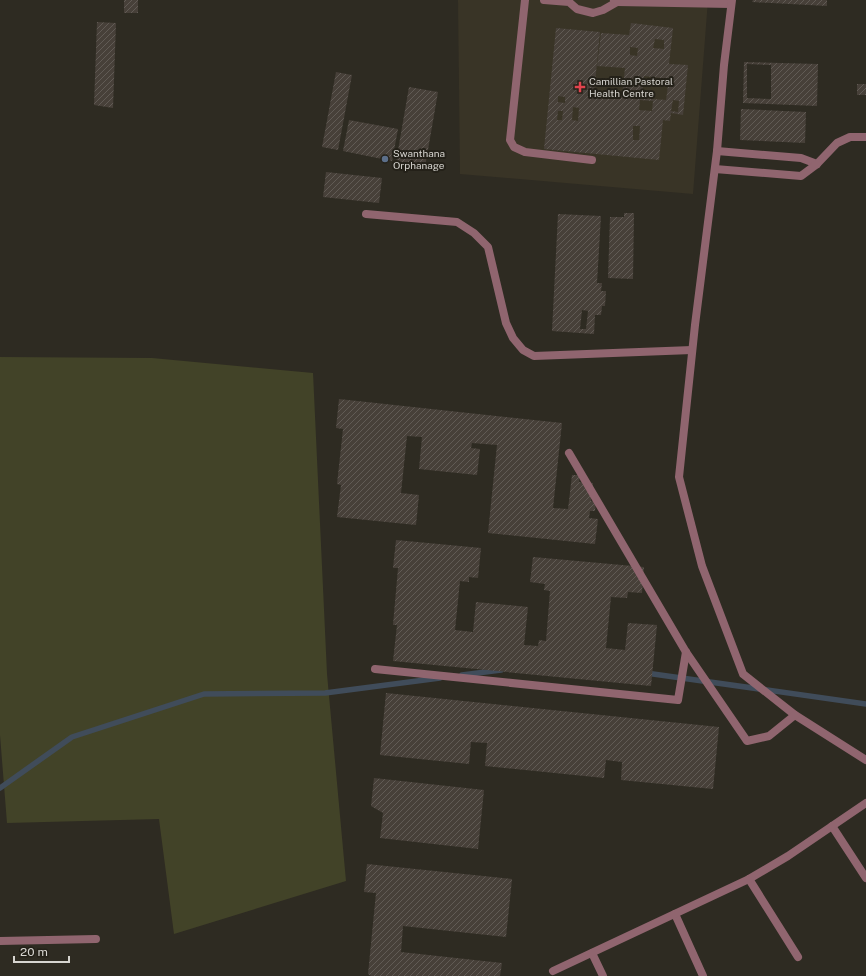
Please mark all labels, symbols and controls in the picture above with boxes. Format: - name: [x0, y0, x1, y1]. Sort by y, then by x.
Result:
- place label: Camillian Pastoral Health Centre: [589, 75, 673, 99]
- marker: Camillian Pastoral Health Centre: [574, 81, 586, 93]
- place label: Swanthana Orphanage: [393, 147, 445, 171]
- marker: Swanthana Orphanage: [380, 154, 390, 164]
- scale bar: [14, 938, 69, 964]
- text: 20 m: [20, 945, 48, 959]

